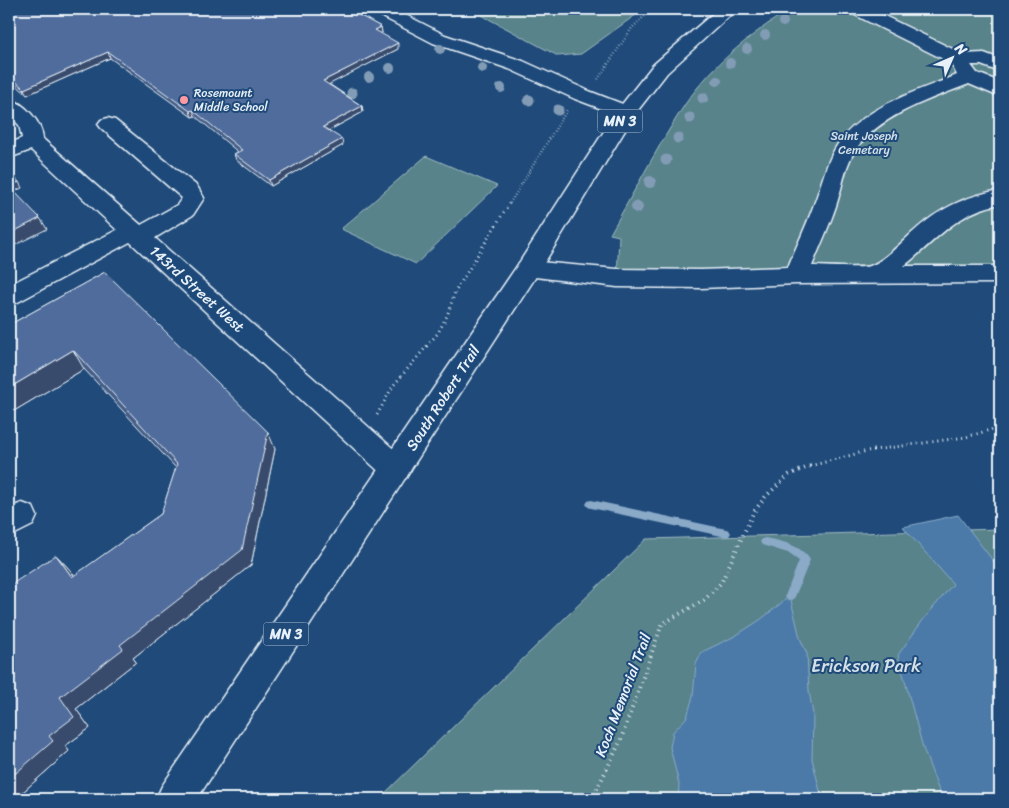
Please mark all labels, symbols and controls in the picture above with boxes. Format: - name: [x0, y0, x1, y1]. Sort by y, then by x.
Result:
- north arrow: [926, 32, 976, 82]
- text: N: [948, 36, 973, 62]
- place label: Rosemount Middle School: [194, 82, 268, 118]
- marker: Rosemount Middle School: [178, 94, 190, 106]
- road number: MN 3: [598, 110, 642, 132]
- park label: Saint Joseph Cemetary: [831, 125, 898, 161]
- street label: 143rd Street West: [143, 239, 251, 339]
- street label: South Robert Trail: [399, 339, 487, 456]
- road number: MN 3: [264, 622, 308, 646]
- street label: Koch Memorial Trail: [587, 629, 659, 761]
- park label: Erickson Park: [811, 650, 921, 682]

